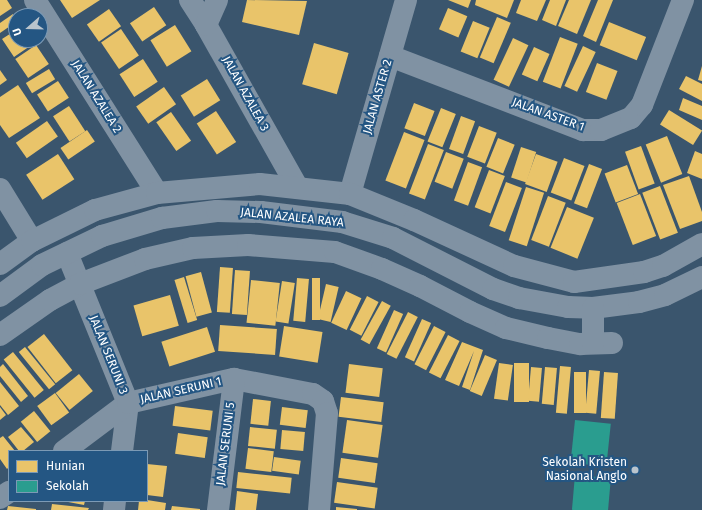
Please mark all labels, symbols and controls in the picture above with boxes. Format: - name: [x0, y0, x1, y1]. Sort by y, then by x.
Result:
- north arrow: [8, 8, 48, 48]
- text: U: [10, 26, 25, 38]
- street label: JALAN AZALEA 3: [219, 54, 271, 134]
- street label: JALAN AZALEA 2: [68, 58, 124, 136]
- street label: JALAN ASTER 2: [360, 58, 396, 136]
- street label: JALAN ASTER 1: [510, 95, 586, 135]
- street label: JALAN AZALEA RAYA: [240, 205, 344, 231]
- street label: JALAN SERUNI 3: [86, 313, 130, 397]
- street label: JALAN SERUNI 1: [139, 375, 223, 407]
- street label: JALAN SERUNI 5: [214, 402, 238, 486]
- legend: [8, 450, 148, 502]
- place label: Sekolah Kristen Nasional Anglo: [542, 456, 627, 484]
- text: Hunian: [46, 459, 85, 473]
- marker: Sekolah Kristen Nasional Anglo: [630, 465, 640, 475]
- text: Sekolah: [46, 479, 89, 493]

